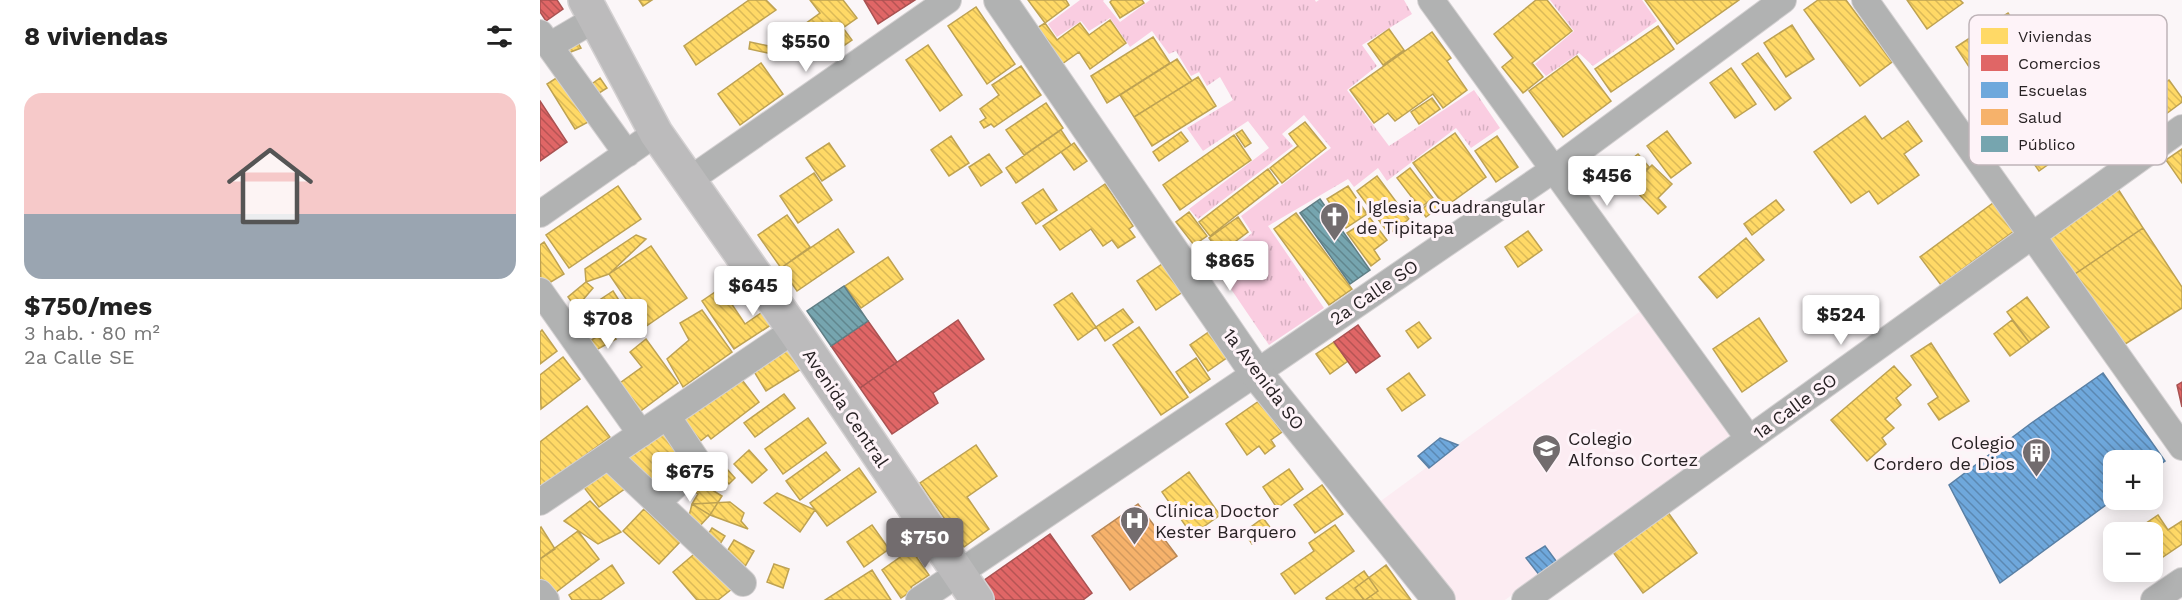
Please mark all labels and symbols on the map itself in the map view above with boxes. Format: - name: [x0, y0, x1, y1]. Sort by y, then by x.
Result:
- legend: [1969, 15, 2167, 165]
- pin: $550: [770, 22, 842, 73]
- text: Viviendas: [2018, 27, 2092, 46]
- text: Comercios: [2018, 54, 2101, 73]
- text: Escuelas: [2018, 81, 2087, 100]
- text: Salud: [2018, 108, 2062, 127]
- text: Público: [2018, 135, 2075, 154]
- pin: $456: [1571, 156, 1643, 207]
- place label: I Iglesia Cuadrangular de Tipitapa: [1356, 196, 1545, 238]
- church icon: I Iglesia Cuadrangular de Tipitapa: [1319, 200, 1351, 242]
- pin: $865: [1194, 241, 1266, 292]
- street label: 2a Calle SO: [1326, 255, 1422, 329]
- pin: $645: [717, 266, 789, 317]
- pin: $524: [1805, 295, 1877, 346]
- pin: $708: [572, 299, 644, 350]
- street label: 1a Avenida SO: [1219, 324, 1309, 434]
- street label: Avenida Central: [799, 345, 894, 472]
- street label: 1a Calle SO: [1749, 369, 1841, 443]
- place label: Colegio Alfonso Cortez: [1568, 428, 1698, 470]
- school or university icon: Colegio Alfonso Cortez: [1531, 432, 1563, 474]
- place label: Colegio Cordero de Dios: [1873, 432, 2015, 474]
- building icon: Colegio Cordero de Dios: [2020, 436, 2052, 478]
- pin: $675: [654, 452, 726, 503]
- place label: Clínica Doctor Kester Barquero: [1155, 500, 1297, 542]
- hospital icon: Clínica Doctor Kester Barquero: [1118, 504, 1150, 546]
- pin: $750: [889, 518, 961, 569]

